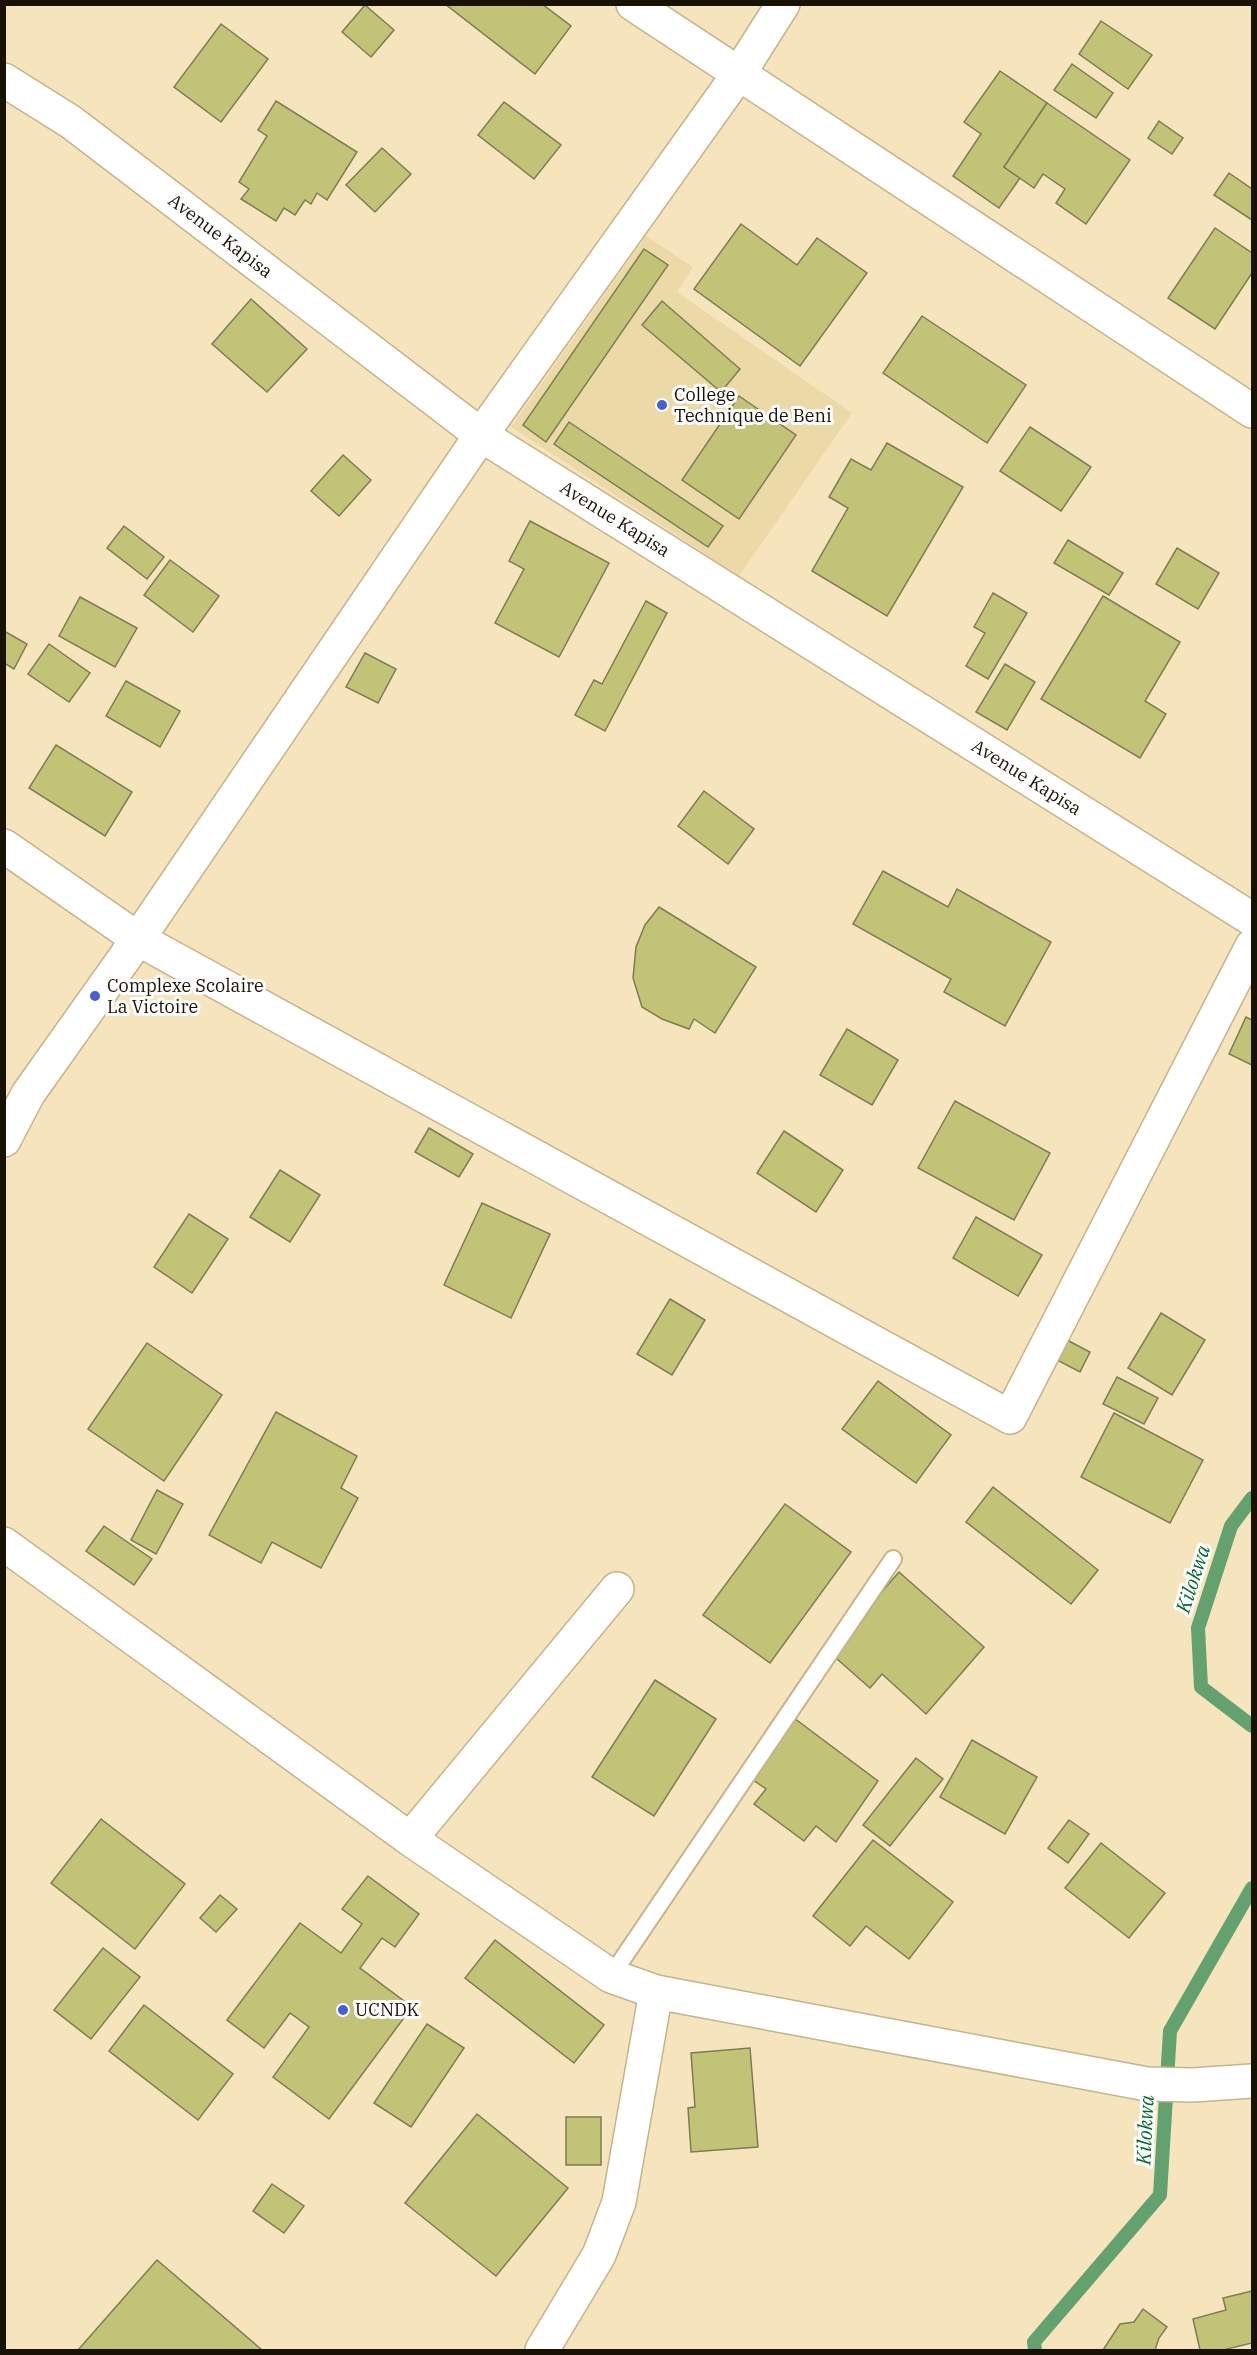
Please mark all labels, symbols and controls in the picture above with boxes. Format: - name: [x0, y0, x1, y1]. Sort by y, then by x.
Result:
- street label: Avenue Kapisa: [164, 189, 278, 283]
- place label: College Technique de Beni: [674, 383, 832, 427]
- marker: College Technique de Beni: [655, 398, 669, 412]
- street label: Avenue Kapisa: [556, 476, 674, 562]
- street label: Avenue Kapisa: [968, 734, 1086, 820]
- place label: Complexe Scolaire La Victoire: [107, 974, 264, 1018]
- marker: Complexe Scolaire La Victoire: [88, 989, 102, 1003]
- water label: Kilokwa: [1169, 1541, 1216, 1617]
- place label: UCNDK: [355, 1998, 420, 2021]
- marker: UCNDK: [336, 2003, 350, 2017]
- water label: Kilokwa: [1129, 2094, 1160, 2167]

